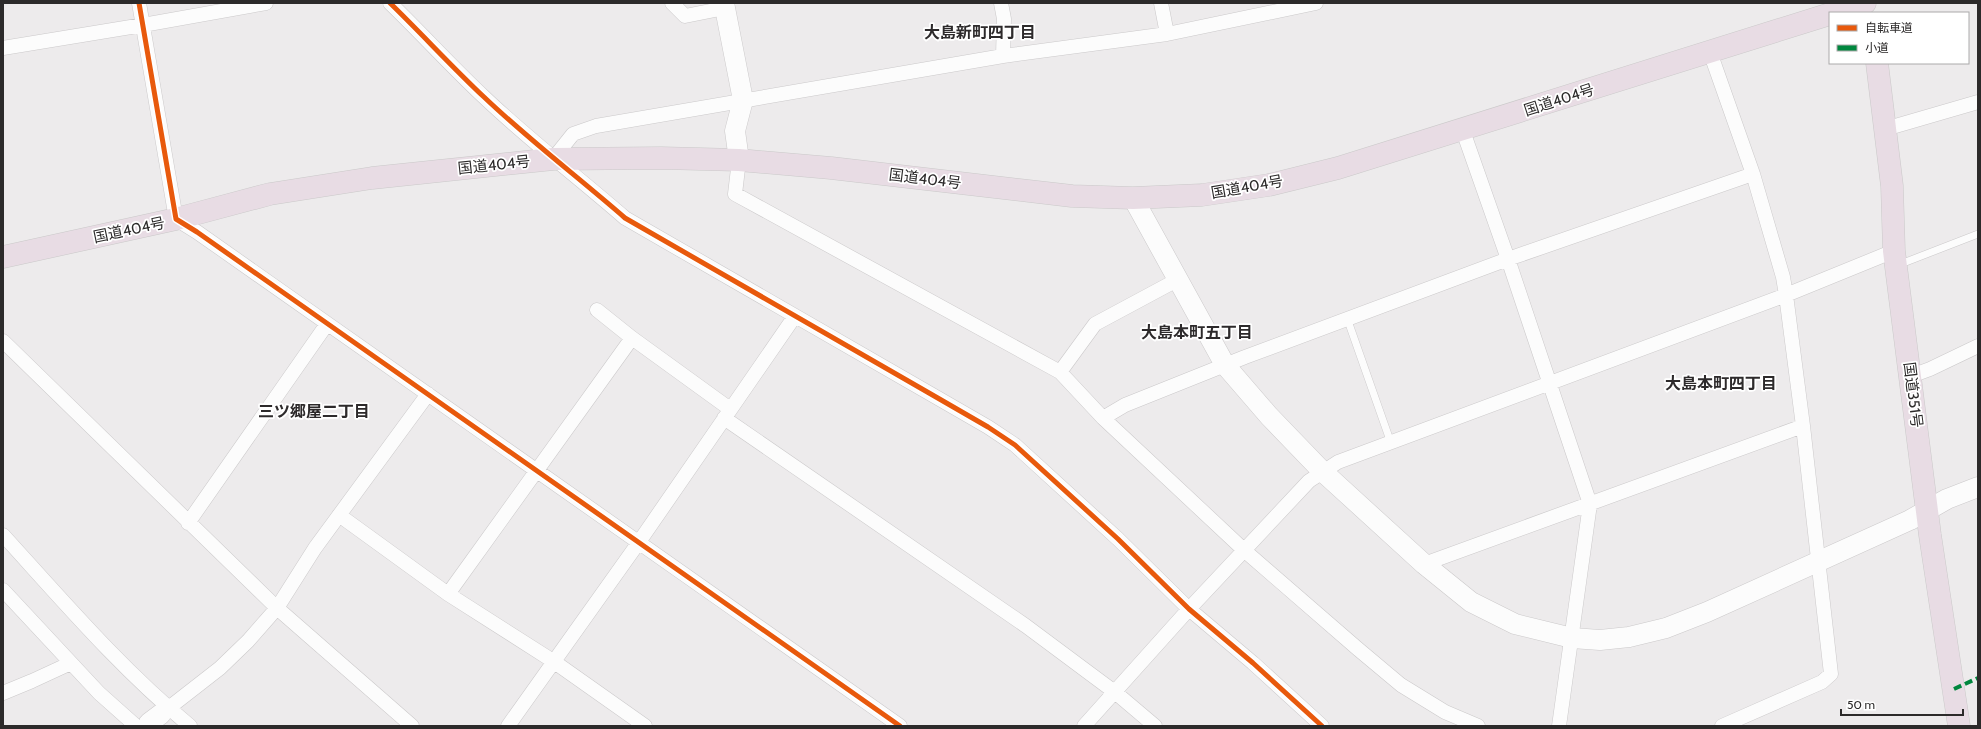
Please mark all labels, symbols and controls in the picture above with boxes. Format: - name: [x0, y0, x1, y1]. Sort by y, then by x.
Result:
- legend: [1829, 12, 1969, 64]
- text: 自転車道: [1865, 20, 1913, 35]
- district label: 大島新町四丁目: [924, 23, 1036, 42]
- text: 小道: [1865, 40, 1889, 55]
- street label: 国道404号: [1522, 80, 1596, 120]
- street label: 国道404号: [457, 152, 531, 178]
- street label: 国道404号: [888, 166, 962, 192]
- street label: 国道404号: [1210, 172, 1284, 202]
- street label: 国道404号: [92, 214, 166, 246]
- district label: 大島本町五丁目: [1141, 323, 1253, 342]
- street label: 国道351号: [1900, 361, 1926, 429]
- district label: 大島本町四丁目: [1665, 374, 1777, 393]
- district label: 三ツ郷屋二丁目: [258, 402, 370, 421]
- scale bar: [1841, 691, 1963, 717]
- text: 50 m: [1847, 697, 1875, 712]

